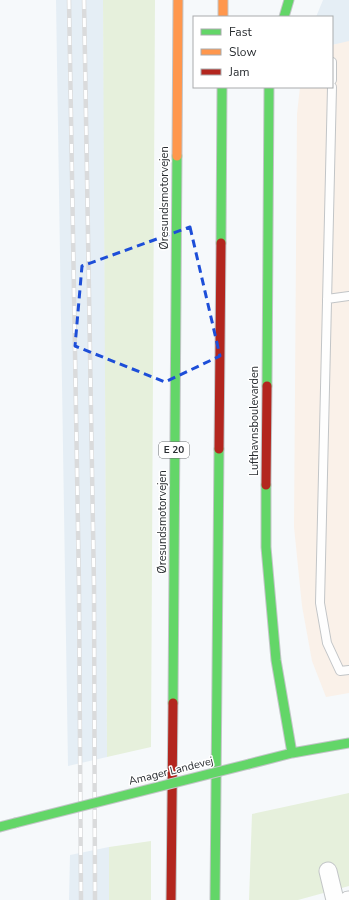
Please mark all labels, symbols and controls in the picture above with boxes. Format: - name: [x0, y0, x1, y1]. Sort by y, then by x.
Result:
- legend: [193, 16, 333, 88]
- text: Fast: [229, 24, 252, 40]
- text: Slow: [229, 44, 257, 60]
- text: Jam: [228, 64, 250, 80]
- street label: Øresundsmotorvejen: [157, 146, 172, 250]
- street label: Lufthavnsboulevarden: [247, 366, 262, 476]
- road number: E 20: [159, 442, 189, 458]
- street label: Øresundsmotorvejen: [155, 470, 170, 574]
- street label: Amager Landevej: [127, 753, 215, 789]

